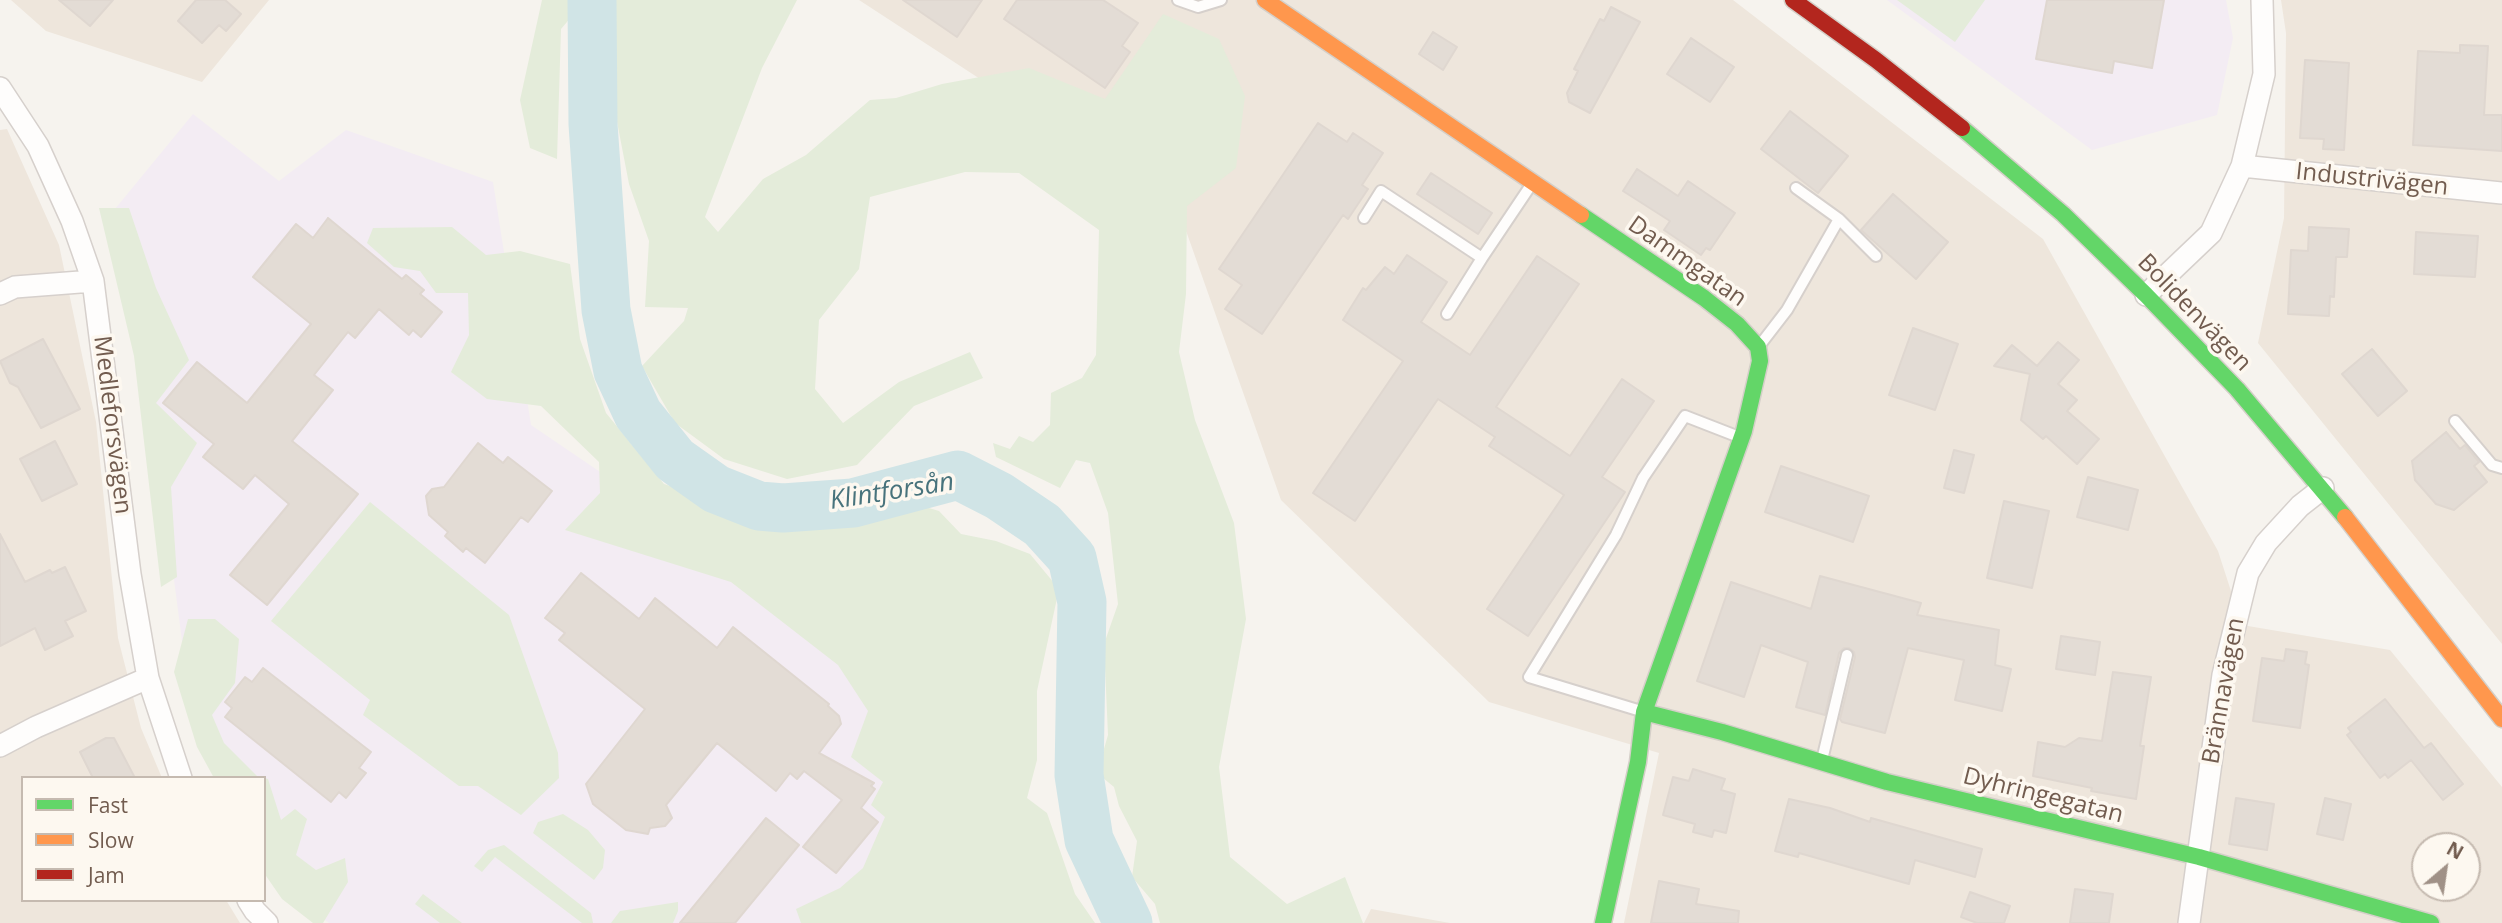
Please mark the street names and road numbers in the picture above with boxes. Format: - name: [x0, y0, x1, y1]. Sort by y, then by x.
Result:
- street label: Industrivägen: [2294, 158, 2450, 202]
- street label: Dammgatan: [1622, 211, 1752, 313]
- street label: Bolidenvägen: [2131, 249, 2257, 377]
- street label: Medleforsvägen: [87, 334, 137, 516]
- street label: Brännavägen: [2197, 616, 2251, 766]
- street label: Dyhringegatan: [1960, 762, 2126, 830]

